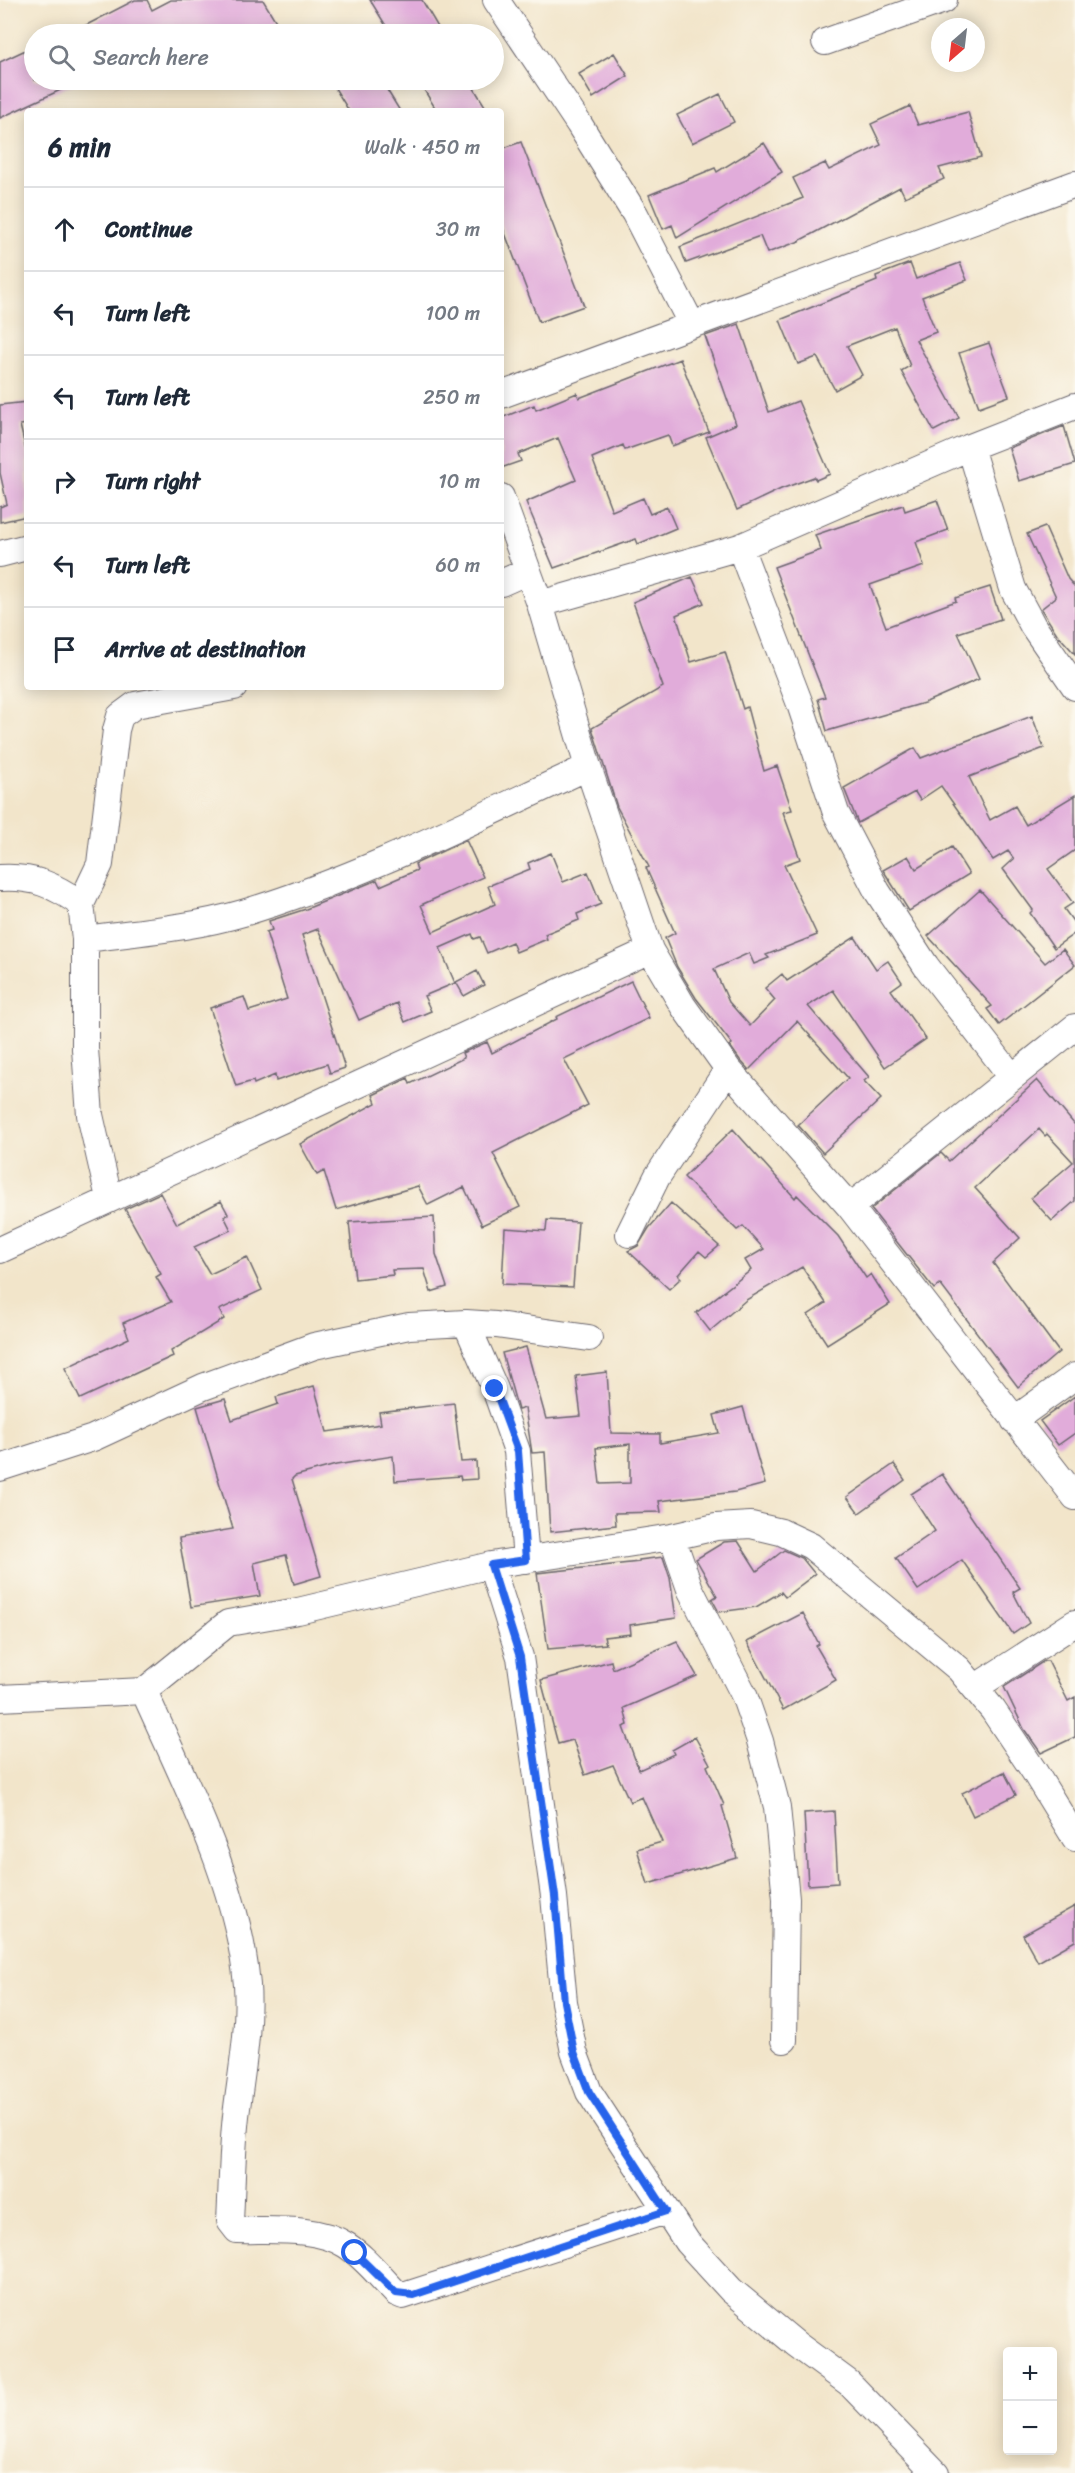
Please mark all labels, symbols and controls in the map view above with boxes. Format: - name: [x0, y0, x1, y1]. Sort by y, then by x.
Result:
- north arrow: [931, 18, 985, 72]
- search box: [24, 24, 504, 90]
- text: Search here: [93, 38, 209, 77]
- icon: search: [45, 41, 78, 74]
- text: 6 min: [48, 124, 111, 170]
- text: Walk · 450 m: [365, 130, 480, 165]
- text: Continue: [105, 210, 193, 249]
- text: 30 m: [436, 212, 480, 247]
- icon: ahead: [48, 213, 81, 246]
- text: Turn left: [105, 294, 190, 333]
- text: 100 m: [426, 296, 480, 331]
- icon: left: [48, 297, 81, 330]
- text: Turn left: [105, 378, 190, 417]
- text: 250 m: [423, 380, 480, 415]
- icon: left: [48, 381, 81, 414]
- text: Turn right: [105, 462, 200, 501]
- text: 10 m: [438, 464, 480, 499]
- icon: right: [48, 465, 81, 498]
- text: Turn left: [105, 546, 190, 585]
- text: 60 m: [435, 548, 480, 583]
- icon: left: [48, 549, 81, 582]
- text: Arrive at destination: [105, 630, 306, 669]
- icon: arrive: [48, 633, 81, 666]
- route end: [481, 1375, 507, 1401]
- route start: [341, 2239, 367, 2265]
- map controls: [1003, 2347, 1057, 2455]
- button: +: [1003, 2347, 1057, 2401]
- button: −: [1003, 2401, 1057, 2455]

